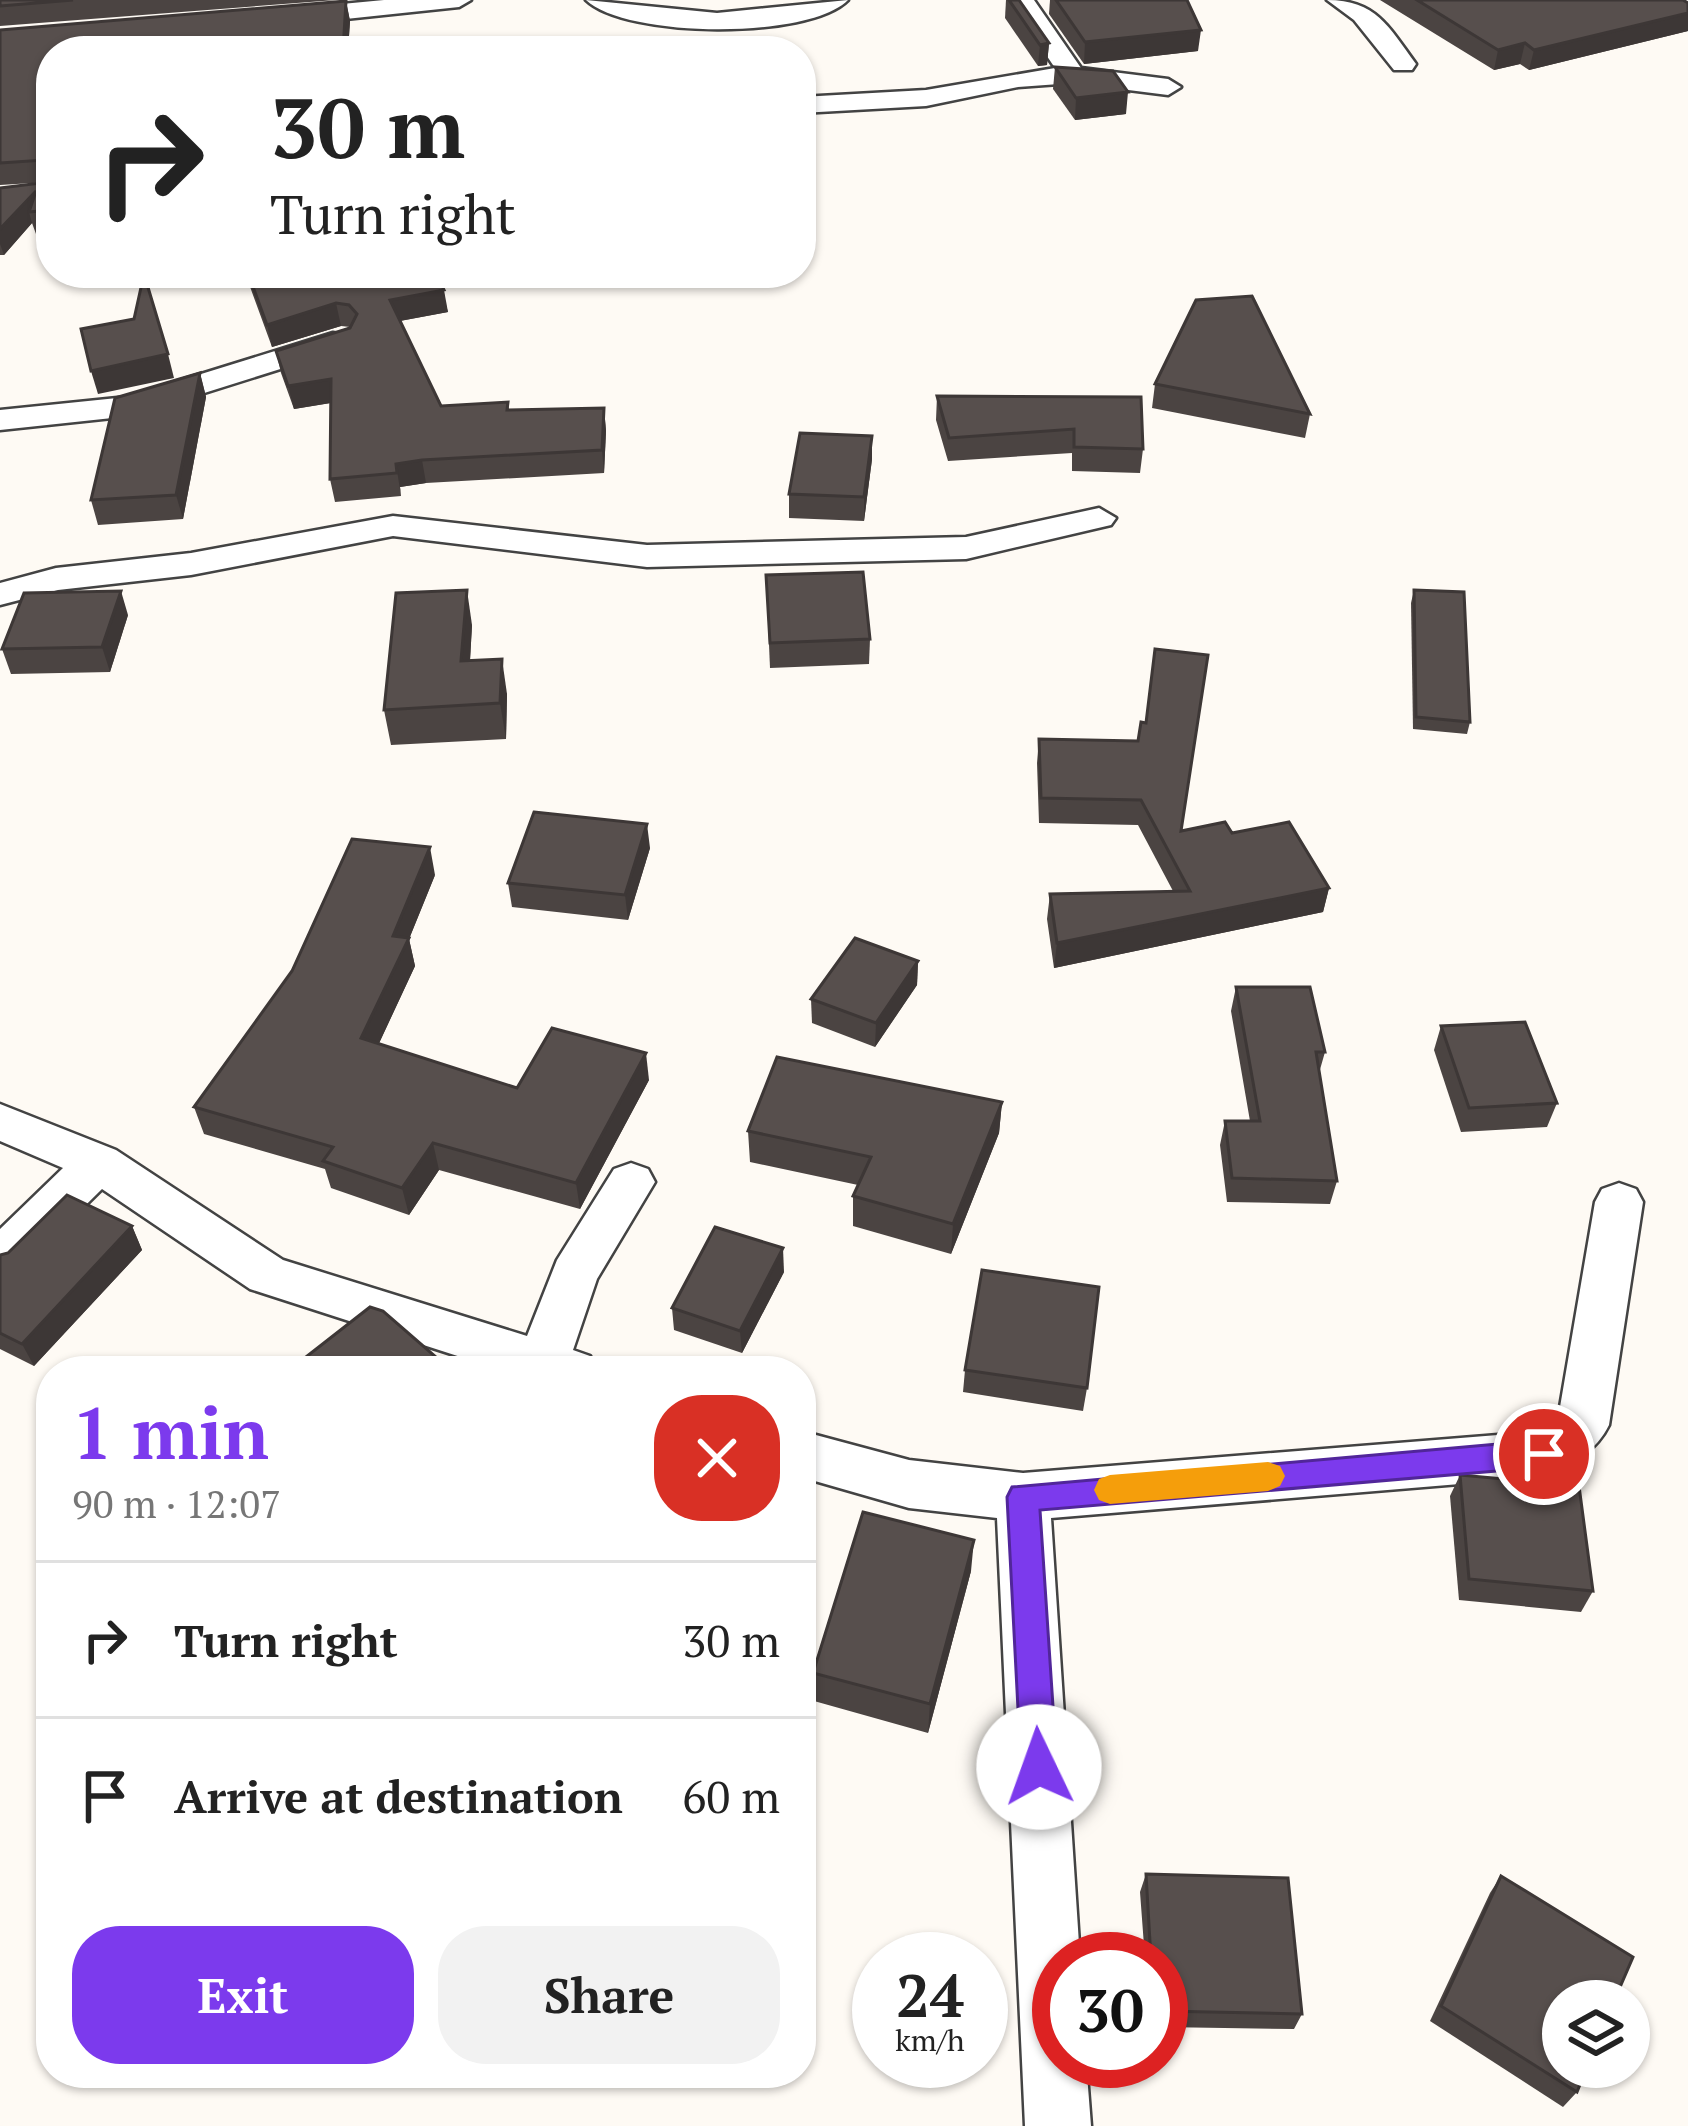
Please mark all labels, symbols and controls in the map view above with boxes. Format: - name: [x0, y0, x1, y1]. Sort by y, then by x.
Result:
- text: 30 m: [270, 71, 465, 182]
- icon: right: [72, 84, 228, 240]
- text: Turn right: [270, 178, 516, 249]
- text: 1 min: [72, 1384, 269, 1480]
- button: close: [654, 1395, 780, 1521]
- pin: [1493, 1403, 1595, 1505]
- icon: arrive: [1511, 1421, 1577, 1487]
- text: 90 m · 12:07: [72, 1477, 281, 1529]
- icon: right: [72, 1607, 138, 1673]
- text: Turn right: [174, 1610, 398, 1670]
- text: 30 m: [682, 1610, 780, 1670]
- position arrow: [976, 1704, 1102, 1830]
- icon: arrive: [72, 1763, 138, 1829]
- text: Arrive at destination: [174, 1766, 623, 1826]
- text: 60 m: [682, 1766, 780, 1826]
- button: Exit: [72, 1926, 414, 2064]
- button: Share: [438, 1926, 780, 2064]
- speed limit sign: 30: [1032, 1932, 1188, 2088]
- text: 24: [896, 1955, 964, 2034]
- map controls: [1542, 1980, 1650, 2088]
- button: layers: [1542, 1980, 1650, 2088]
- text: km/h: [895, 2020, 965, 2060]

